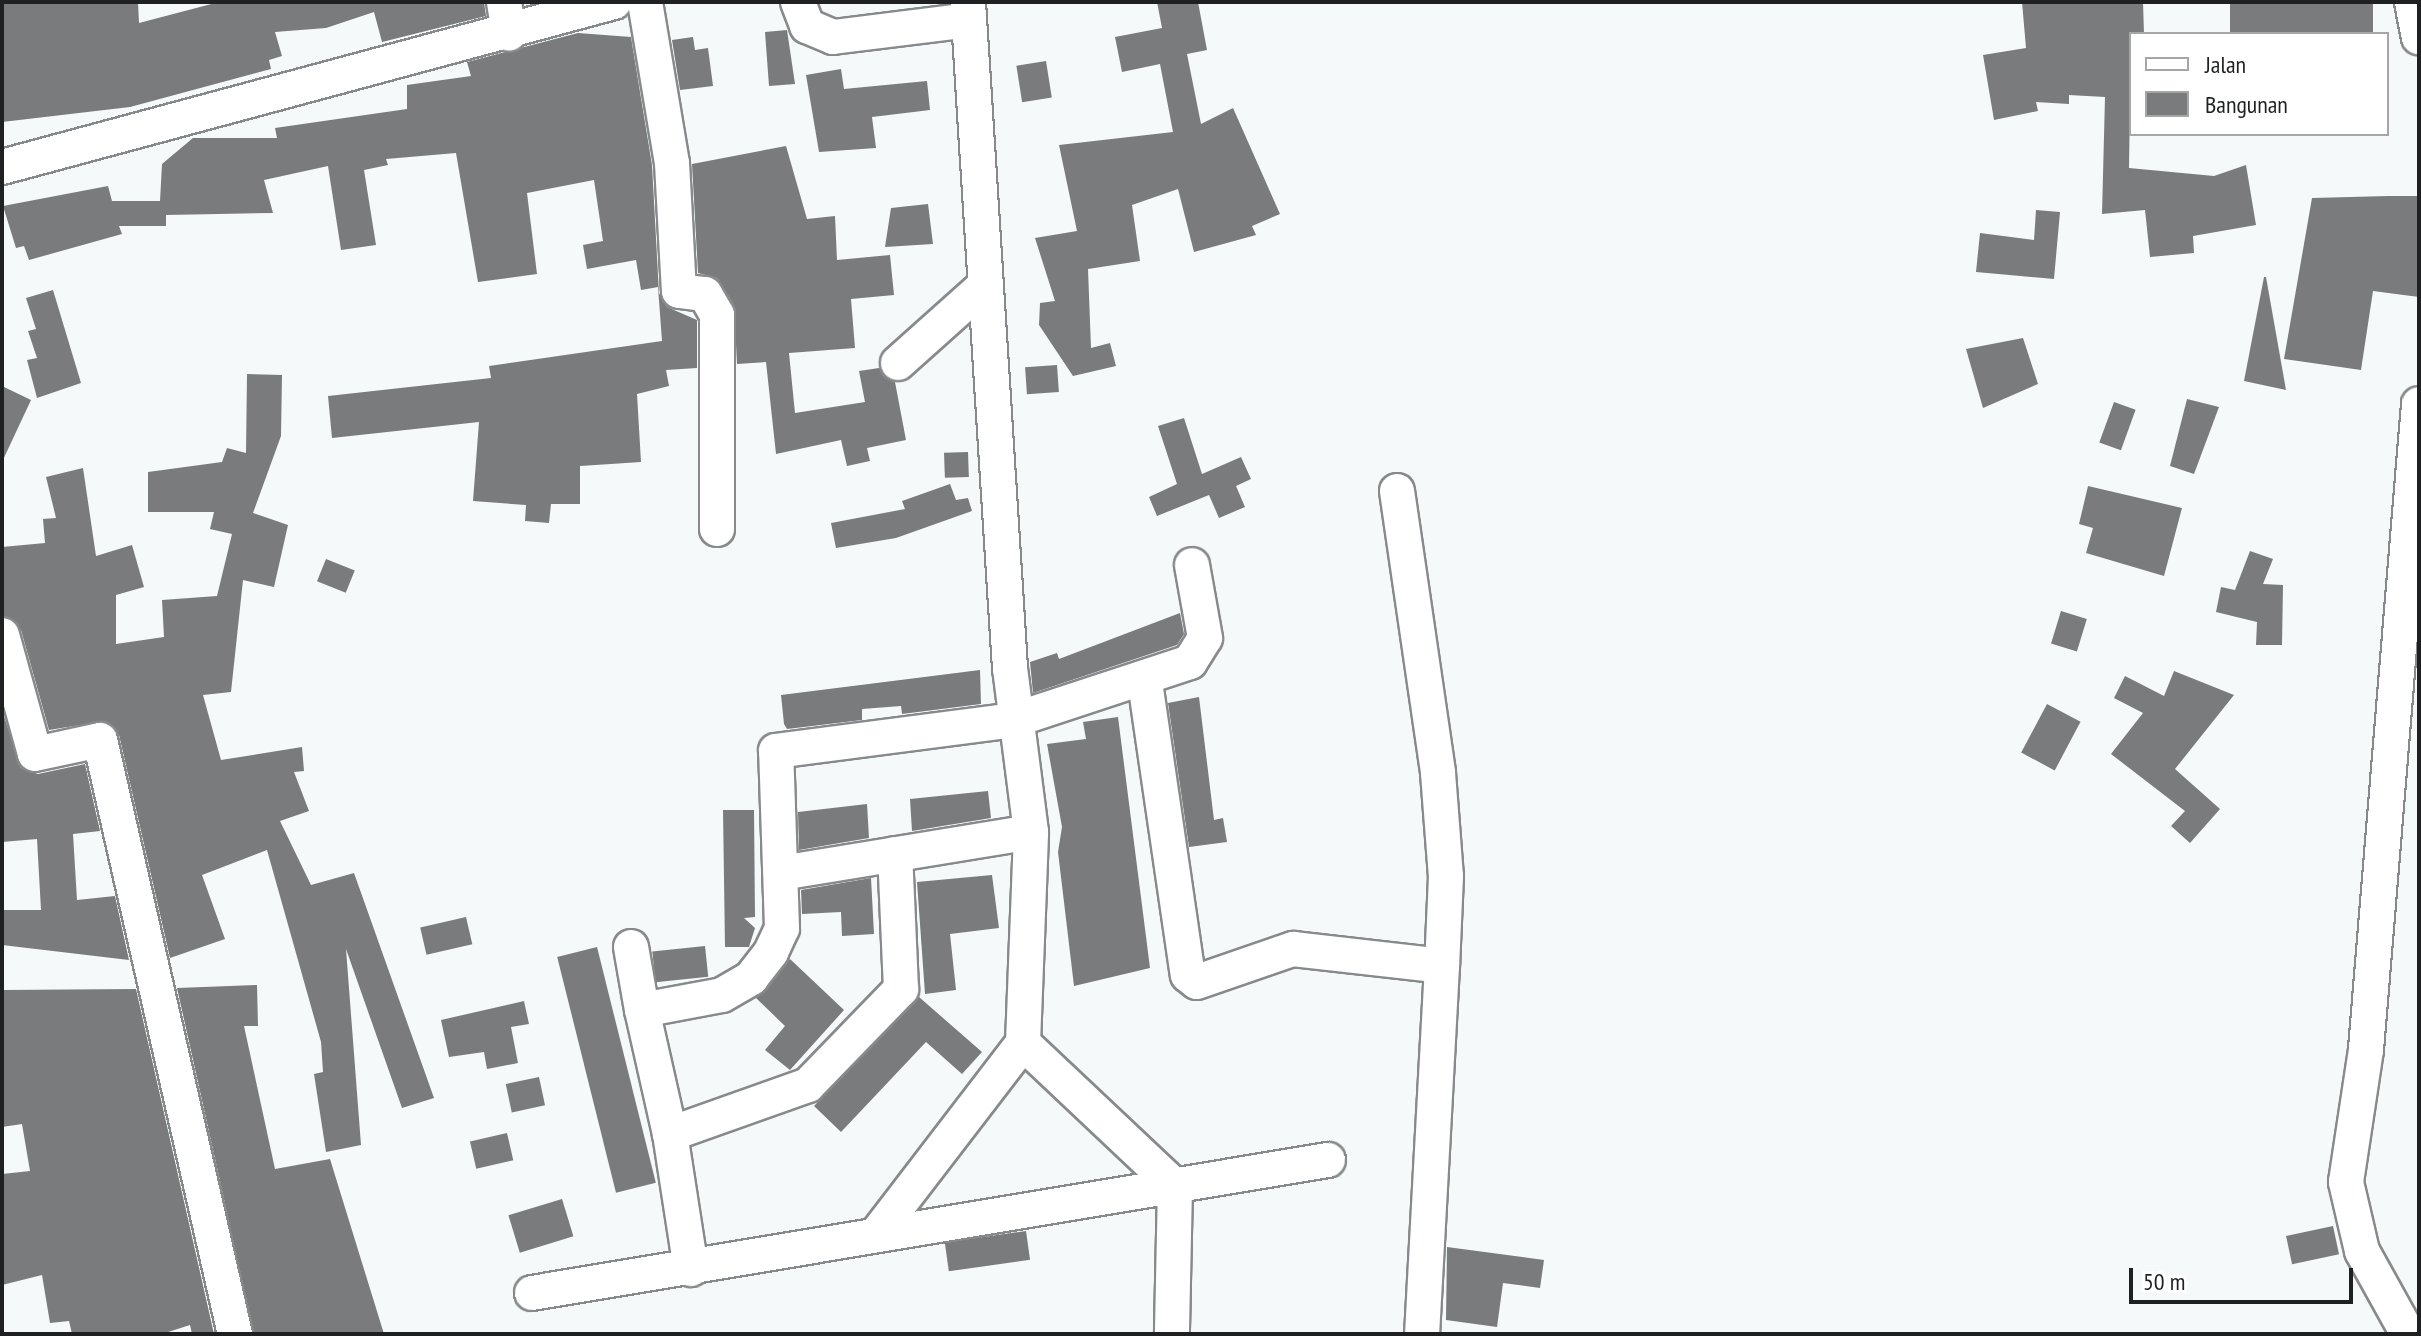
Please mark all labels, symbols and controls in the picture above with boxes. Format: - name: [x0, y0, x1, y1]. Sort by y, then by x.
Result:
- legend: [2129, 32, 2389, 136]
- text: Jalan: [2205, 49, 2246, 80]
- text: Bangunan: [2205, 89, 2288, 120]
- scale bar: [2133, 1252, 2357, 1302]
- text: 50 m: [2143, 1266, 2185, 1297]

